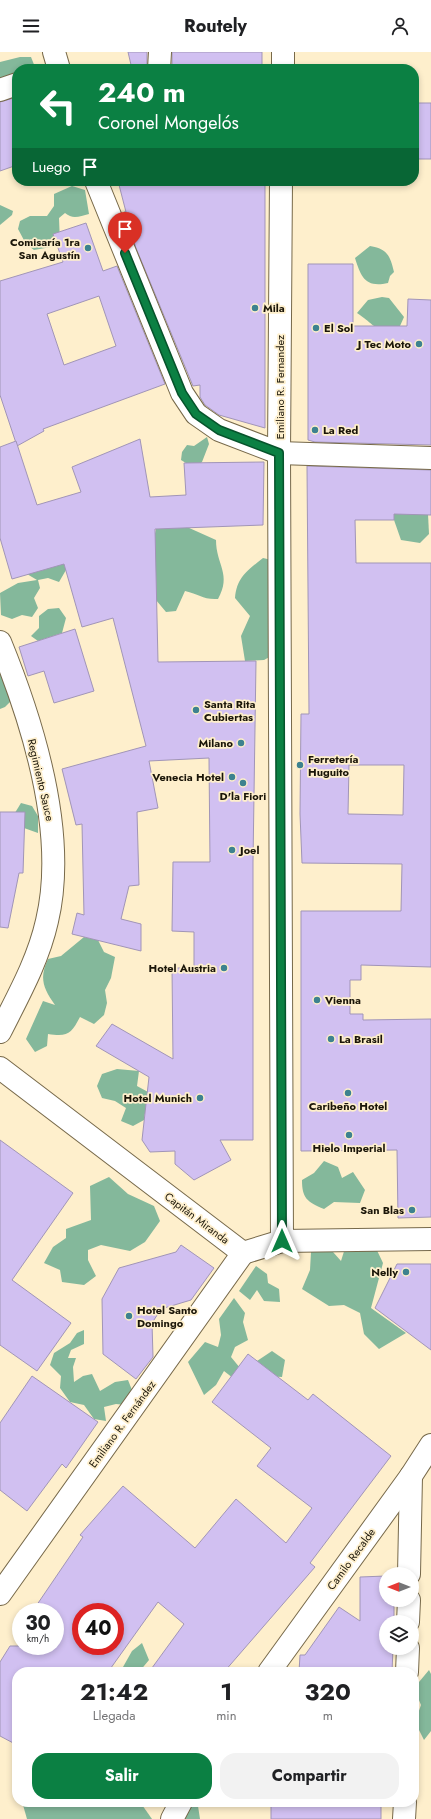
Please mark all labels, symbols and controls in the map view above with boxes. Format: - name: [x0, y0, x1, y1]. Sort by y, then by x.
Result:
- text: Routely: [184, 13, 247, 39]
- icon: menu: [20, 15, 42, 37]
- icon: person: [389, 15, 411, 37]
- text: 240 m: [98, 72, 186, 113]
- icon: left: [32, 80, 84, 132]
- text: Coronel Mongelós: [98, 110, 239, 136]
- text: Luego: [32, 156, 71, 178]
- icon: arrive: [79, 156, 101, 178]
- pin: [108, 212, 142, 253]
- icon: arrive: [114, 218, 136, 240]
- place label: Comisaría 1ra San Agustín: [10, 234, 80, 263]
- marker: Comisaría 1ra San Agustín: [83, 243, 93, 253]
- place label: Mila: [263, 300, 285, 316]
- marker: Mila: [250, 303, 260, 313]
- place label: El Sol: [324, 320, 353, 336]
- marker: El Sol: [311, 323, 321, 333]
- street label: Emiliano R. Fernandez: [272, 335, 288, 439]
- place label: J Tec Moto: [356, 336, 411, 352]
- marker: J Tec Moto: [414, 339, 424, 349]
- place label: La Red: [323, 422, 358, 438]
- marker: La Red: [310, 425, 320, 435]
- place label: Santa Rita Cubiertas: [204, 696, 256, 725]
- marker: Santa Rita Cubiertas: [191, 705, 201, 715]
- place label: Milano: [198, 735, 233, 751]
- street label: Regimiento Sauce: [24, 737, 58, 823]
- marker: Milano: [236, 738, 246, 748]
- place label: Ferretería Huguito: [308, 751, 359, 780]
- marker: Ferretería Huguito: [295, 760, 305, 770]
- place label: Venecia Hotel: [151, 769, 224, 785]
- marker: Venecia Hotel: [227, 772, 237, 782]
- marker: D'la Fiori: [238, 778, 248, 788]
- place label: D'la Fiori: [220, 788, 266, 804]
- place label: Joel: [238, 842, 259, 858]
- marker: Joel: [227, 845, 237, 855]
- place label: Hotel Austria: [149, 960, 216, 976]
- marker: Hotel Austria: [219, 963, 229, 973]
- place label: Vienna: [324, 992, 361, 1008]
- marker: Vienna: [312, 995, 322, 1005]
- place label: La Brasil: [339, 1031, 383, 1047]
- marker: La Brasil: [326, 1034, 336, 1044]
- marker: Caribeño Hotel: [343, 1088, 353, 1098]
- place label: Hotel Munich: [124, 1090, 192, 1106]
- marker: Hotel Munich: [195, 1093, 205, 1103]
- place label: Caribeño Hotel: [309, 1098, 387, 1114]
- marker: Hielo Imperial: [344, 1130, 354, 1140]
- place label: Hielo Imperial: [313, 1140, 385, 1156]
- street label: Capitán Miranda: [161, 1188, 233, 1248]
- place label: San Blas: [360, 1202, 404, 1218]
- marker: San Blas: [407, 1205, 417, 1215]
- position arrow: [261, 1220, 303, 1262]
- place label: Nelly: [371, 1264, 398, 1280]
- marker: Nelly: [401, 1267, 411, 1277]
- place label: Hotel Santo Domingo: [137, 1302, 198, 1331]
- marker: Hotel Santo Domingo: [124, 1311, 134, 1321]
- street label: Emiliano R. Fernández: [85, 1377, 159, 1471]
- street label: Camilo Recalde: [323, 1525, 379, 1593]
- north arrow: [379, 1567, 419, 1607]
- map controls: [379, 1567, 419, 1655]
- speed limit sign: 40: [72, 1603, 124, 1655]
- text: 30: [25, 1609, 51, 1638]
- button: layers: [379, 1615, 419, 1655]
- text: km/h: [27, 1631, 49, 1646]
- text: 21:42: [80, 1674, 148, 1709]
- text: 1: [220, 1674, 232, 1709]
- text: 320: [304, 1674, 351, 1709]
- text: Llegada: [93, 1706, 136, 1725]
- text: min: [216, 1706, 236, 1725]
- text: m: [323, 1706, 333, 1725]
- button: Salir: [32, 1753, 212, 1799]
- button: Compartir: [220, 1753, 399, 1799]

